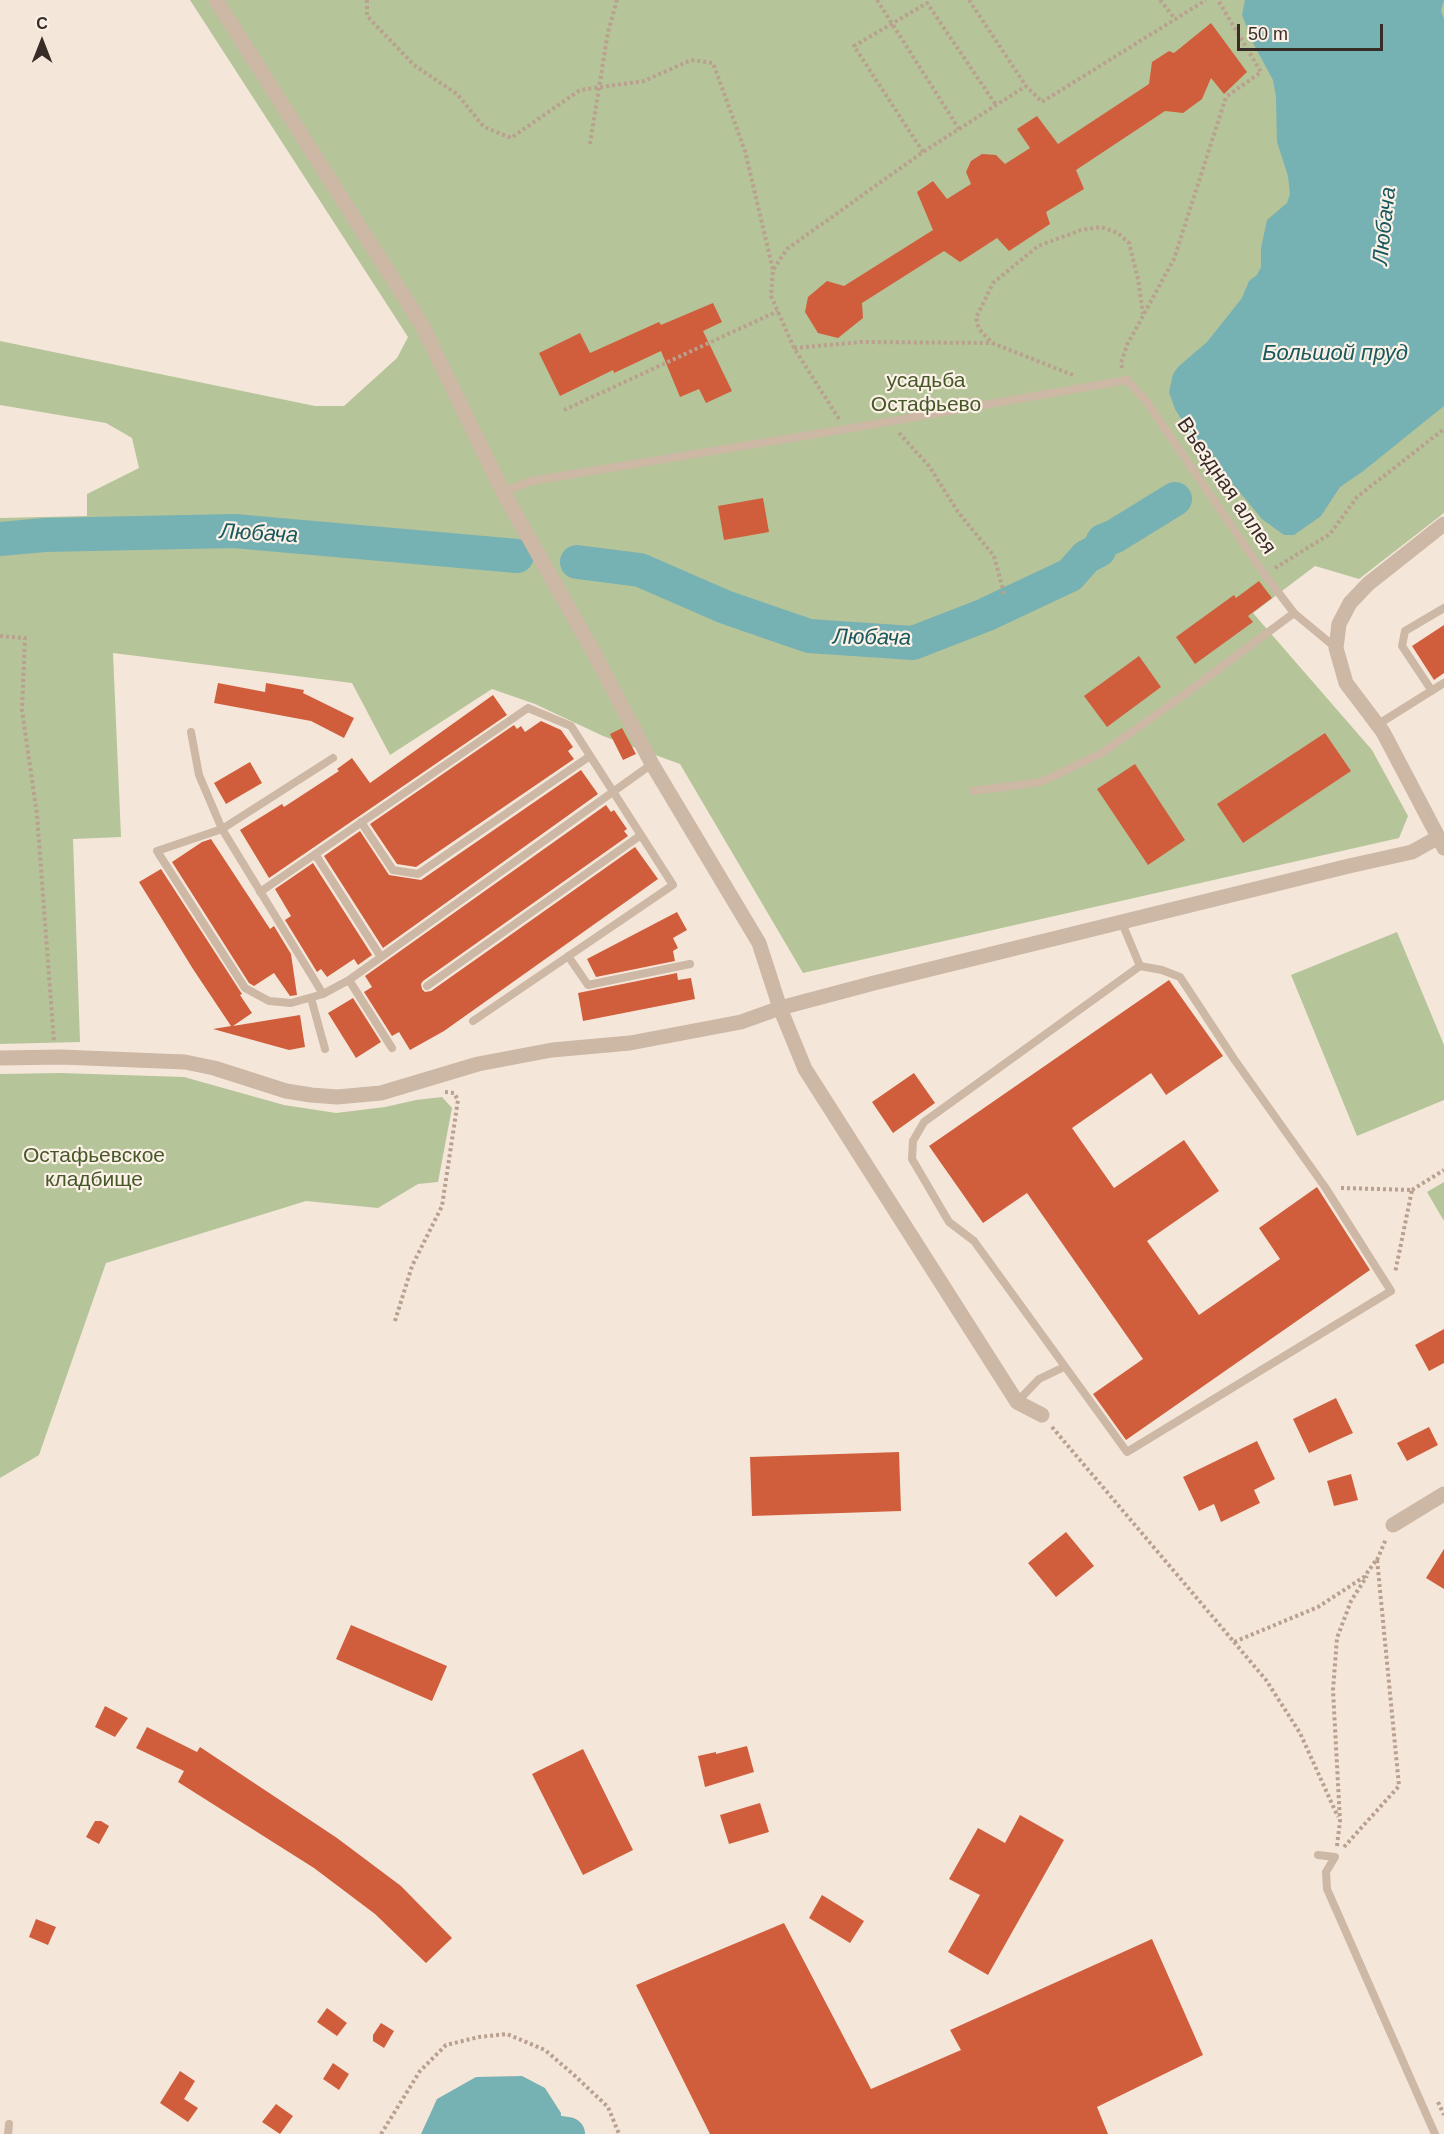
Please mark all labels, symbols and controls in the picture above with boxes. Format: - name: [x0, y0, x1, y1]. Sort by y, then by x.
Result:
- north arrow: [12, 12, 72, 72]
- scale bar: [1240, 12, 1386, 50]
- text: С: [36, 15, 48, 32]
- text: 50 m: [1248, 24, 1288, 44]
- water label: Любача: [1368, 186, 1402, 266]
- water label: Большой пруд: [1262, 341, 1408, 367]
- park label: усадьба Остафьево: [871, 368, 981, 418]
- street label: Въездная аллея: [1171, 413, 1281, 559]
- water label: Любача: [219, 519, 299, 549]
- water label: Любача: [833, 624, 911, 652]
- park label: Остафьевское кладбище: [23, 1143, 165, 1193]

